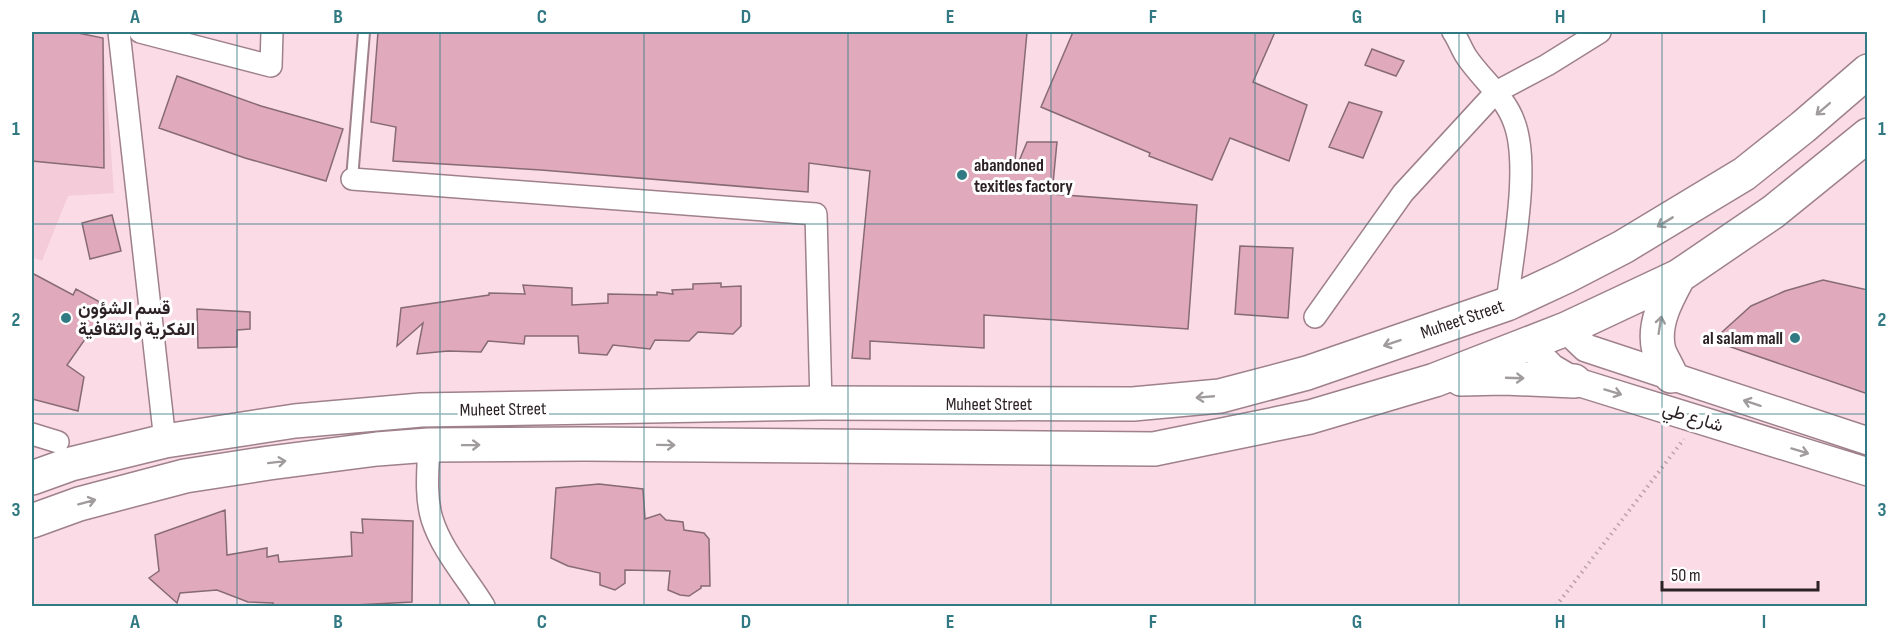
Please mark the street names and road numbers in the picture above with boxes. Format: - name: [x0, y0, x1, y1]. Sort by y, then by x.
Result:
- street label: Muheet Street: [1418, 295, 1507, 344]
- street label: Muheet Street: [946, 394, 1033, 415]
- street label: Muheet Street: [459, 398, 547, 421]
- street label: شارع طي: [1659, 398, 1726, 440]

